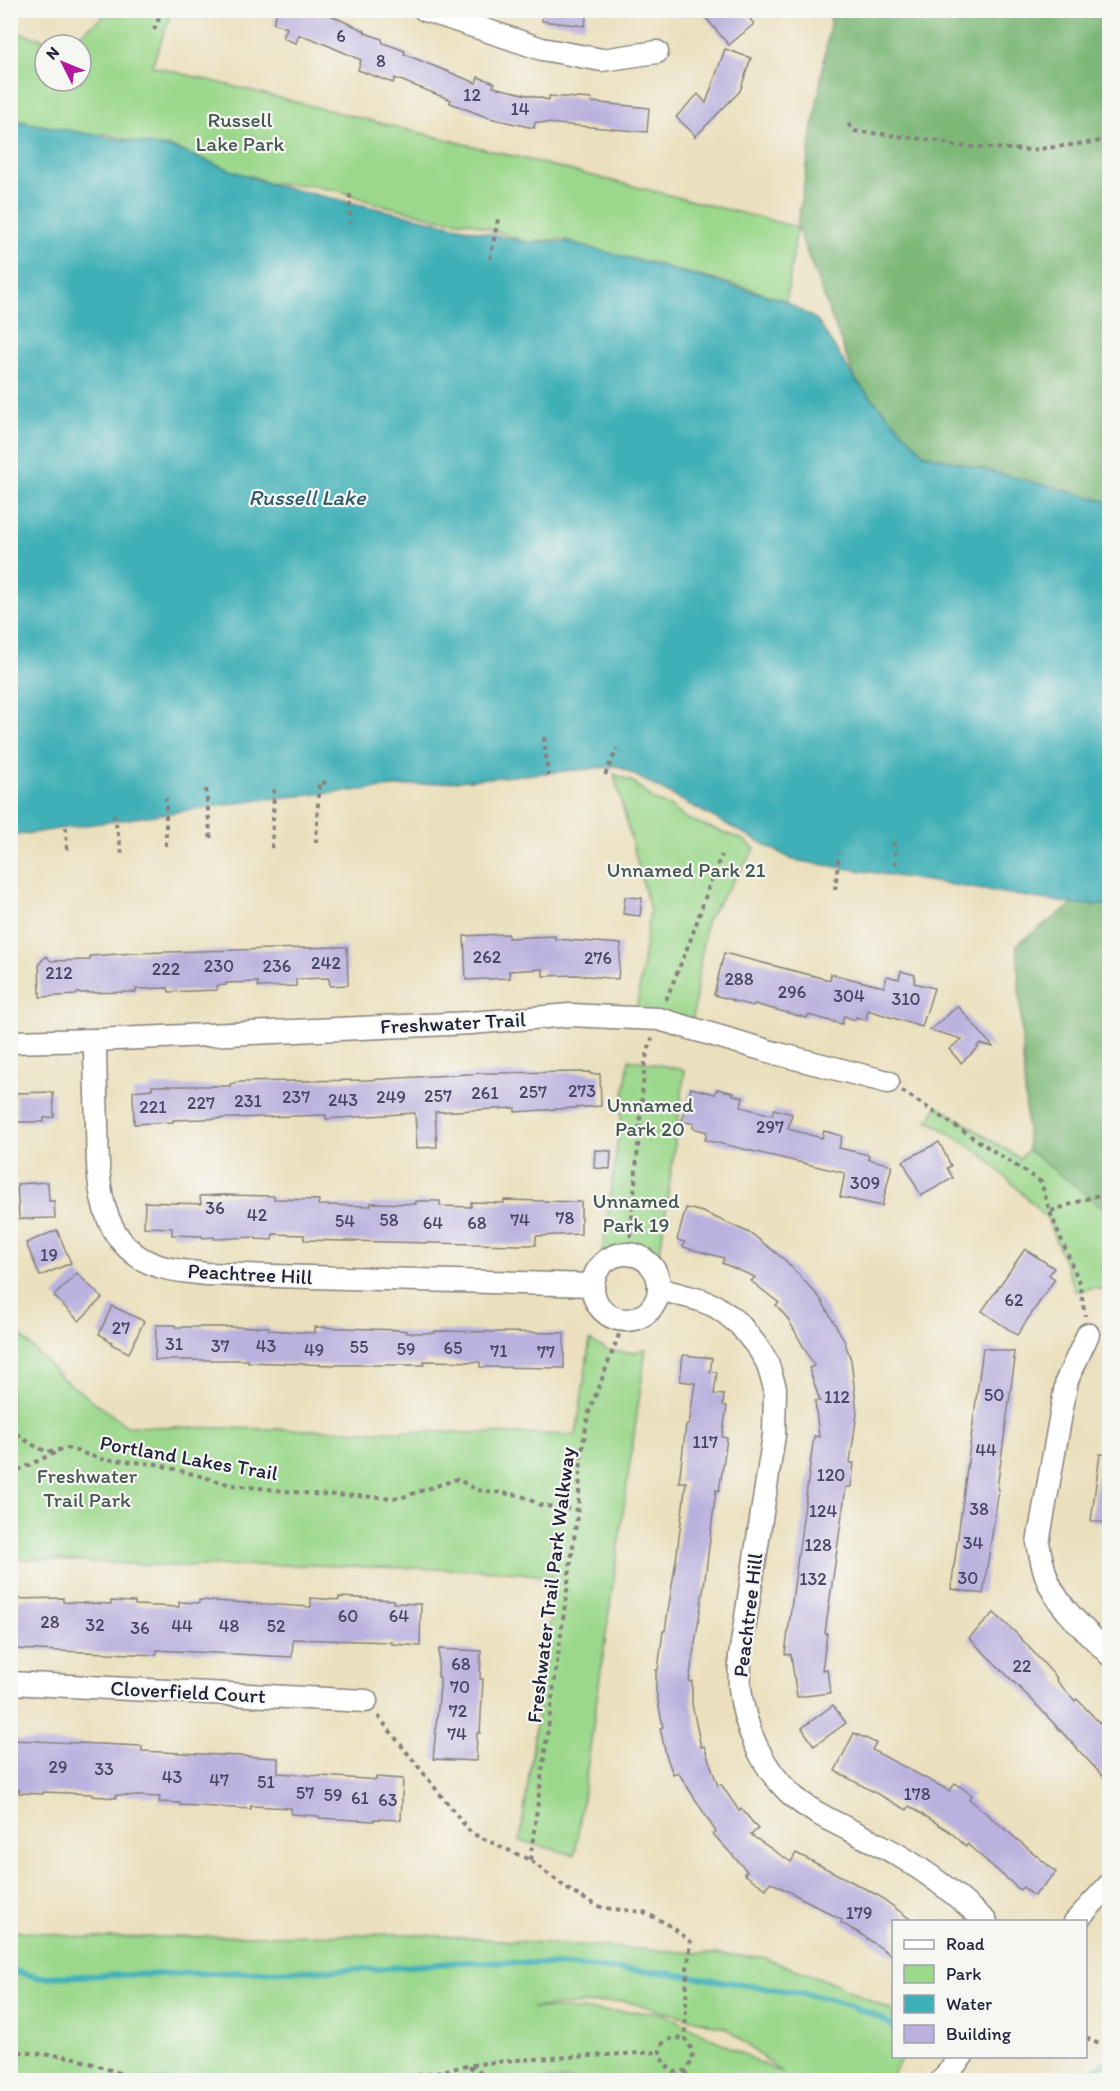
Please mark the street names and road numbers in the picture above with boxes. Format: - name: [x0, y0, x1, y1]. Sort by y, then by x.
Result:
- street label: Freshwater Trail: [379, 1006, 527, 1039]
- street label: Peachtree Hill: [187, 1258, 313, 1289]
- street label: Portland Lakes Trail: [98, 1430, 280, 1485]
- street label: Freshwater Trail Park Walkway: [521, 1445, 580, 1724]
- street label: Peachtree Hill: [727, 1551, 768, 1679]
- street label: Cloverfield Court: [110, 1675, 266, 1708]

